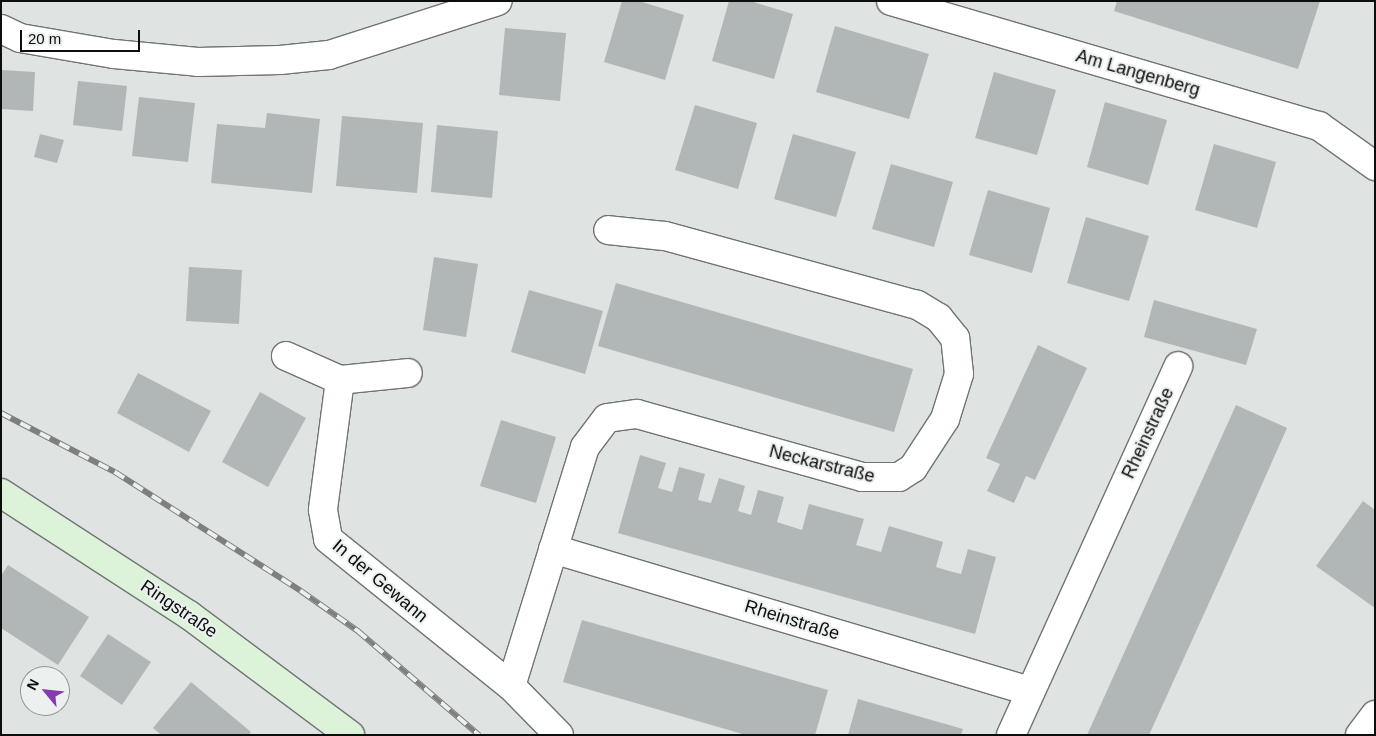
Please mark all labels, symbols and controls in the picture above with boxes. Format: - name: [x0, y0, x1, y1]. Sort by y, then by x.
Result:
- scale bar: [22, 20, 142, 52]
- text: 20 m: [28, 30, 61, 47]
- street label: Am Langenberg: [1073, 45, 1203, 101]
- street label: Rheinstraße: [1117, 384, 1179, 482]
- street label: Neckarstraße: [767, 440, 877, 488]
- street label: In der Gewann: [328, 535, 432, 627]
- street label: Ringstraße: [136, 575, 222, 643]
- street label: Rheinstraße: [742, 595, 842, 645]
- north arrow: [20, 666, 70, 716]
- text: N: [23, 676, 42, 693]

